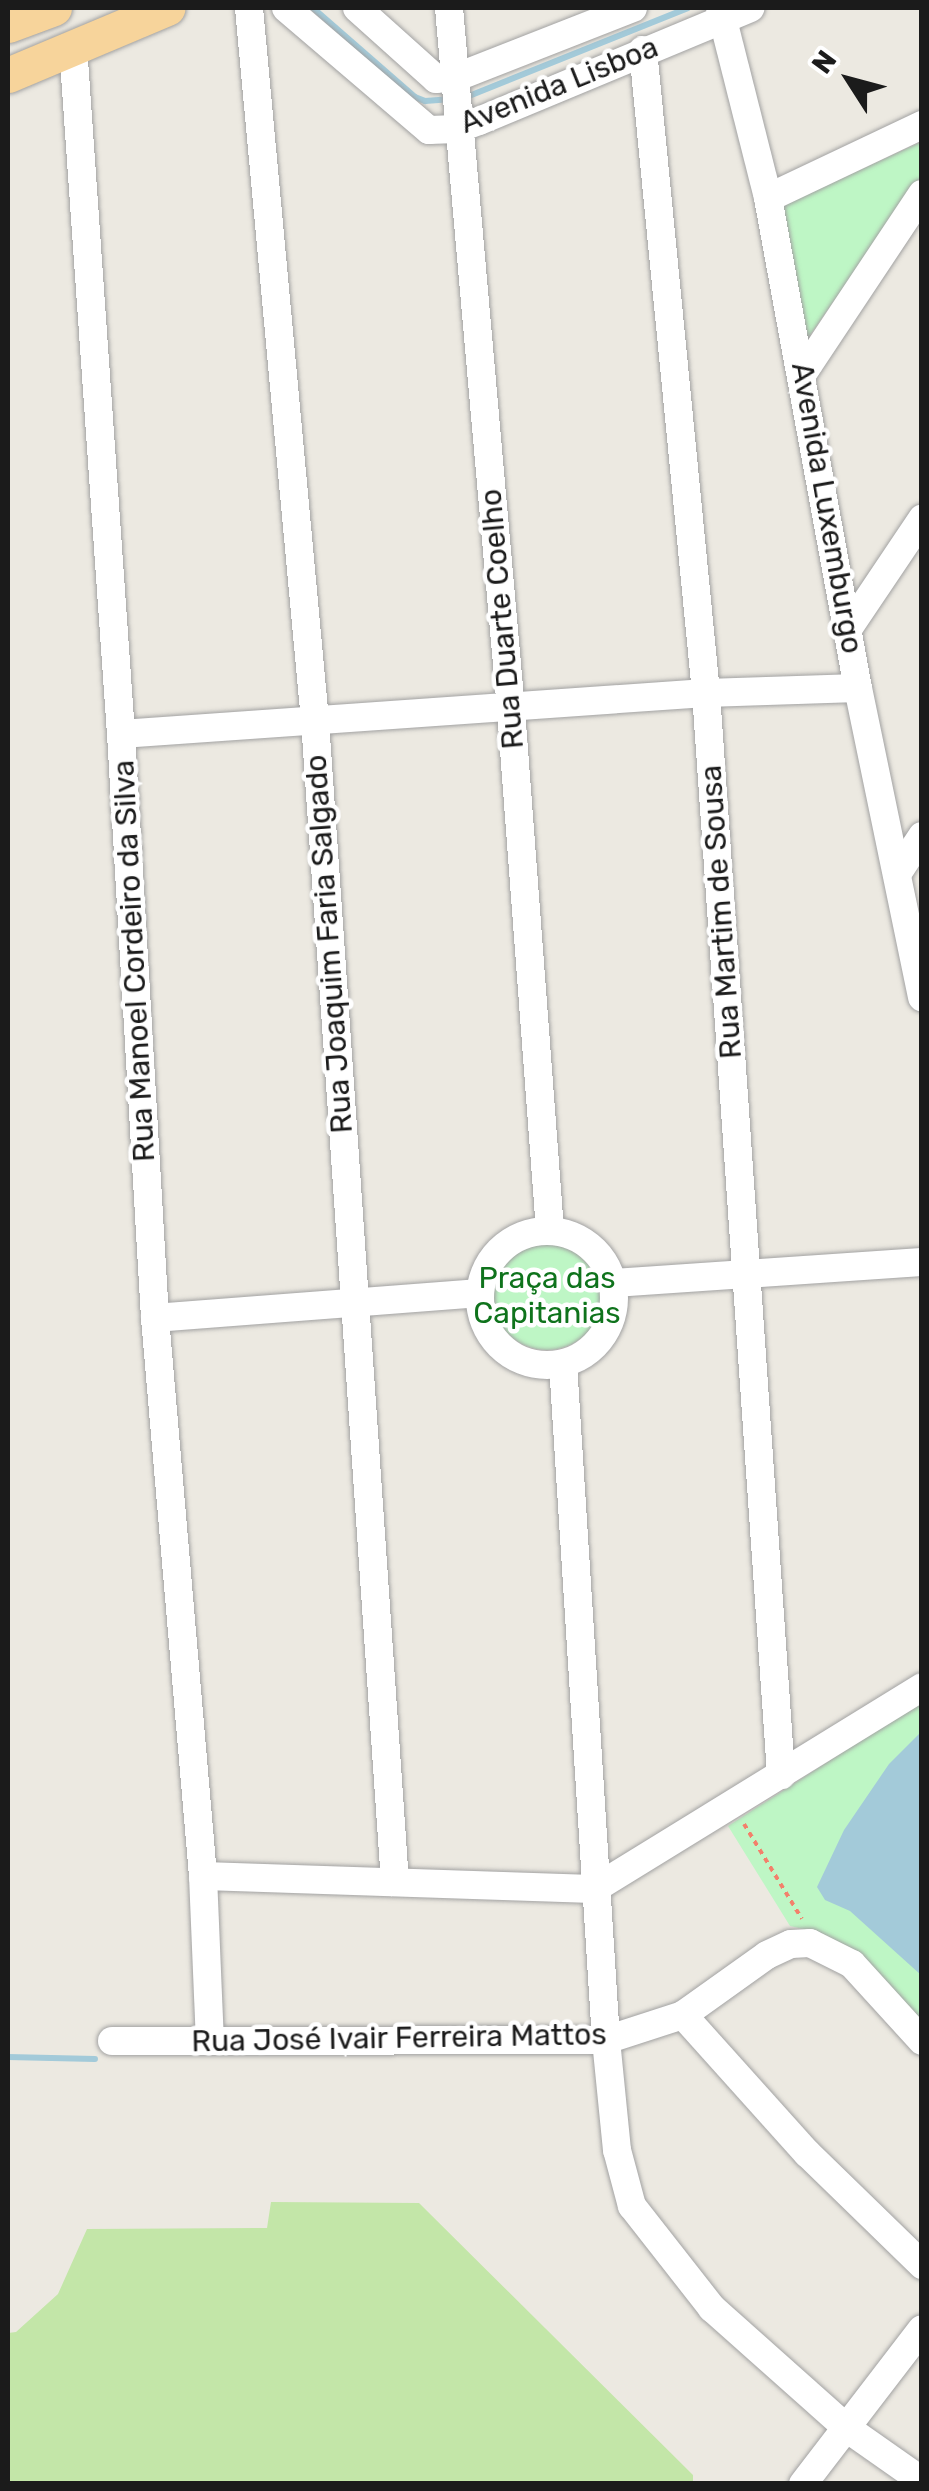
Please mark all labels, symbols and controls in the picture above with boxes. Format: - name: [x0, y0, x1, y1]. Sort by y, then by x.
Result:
- street label: Avenida Lisboa: [455, 29, 663, 141]
- north arrow: [799, 30, 899, 130]
- text: N: [805, 44, 844, 80]
- street label: Avenida Luxemburgo: [784, 360, 870, 656]
- street label: Rua Duarte Coelho: [473, 487, 531, 751]
- street label: Rua Joaquim Faria Salgado: [298, 753, 360, 1135]
- street label: Rua Manoel Cordeiro da Silva: [105, 759, 163, 1163]
- street label: Rua Martim de Sousa: [693, 764, 749, 1060]
- park label: Praça das Capitanias: [473, 1260, 621, 1330]
- street label: Rua José Ivair Ferreira Mattos: [191, 2016, 607, 2060]

